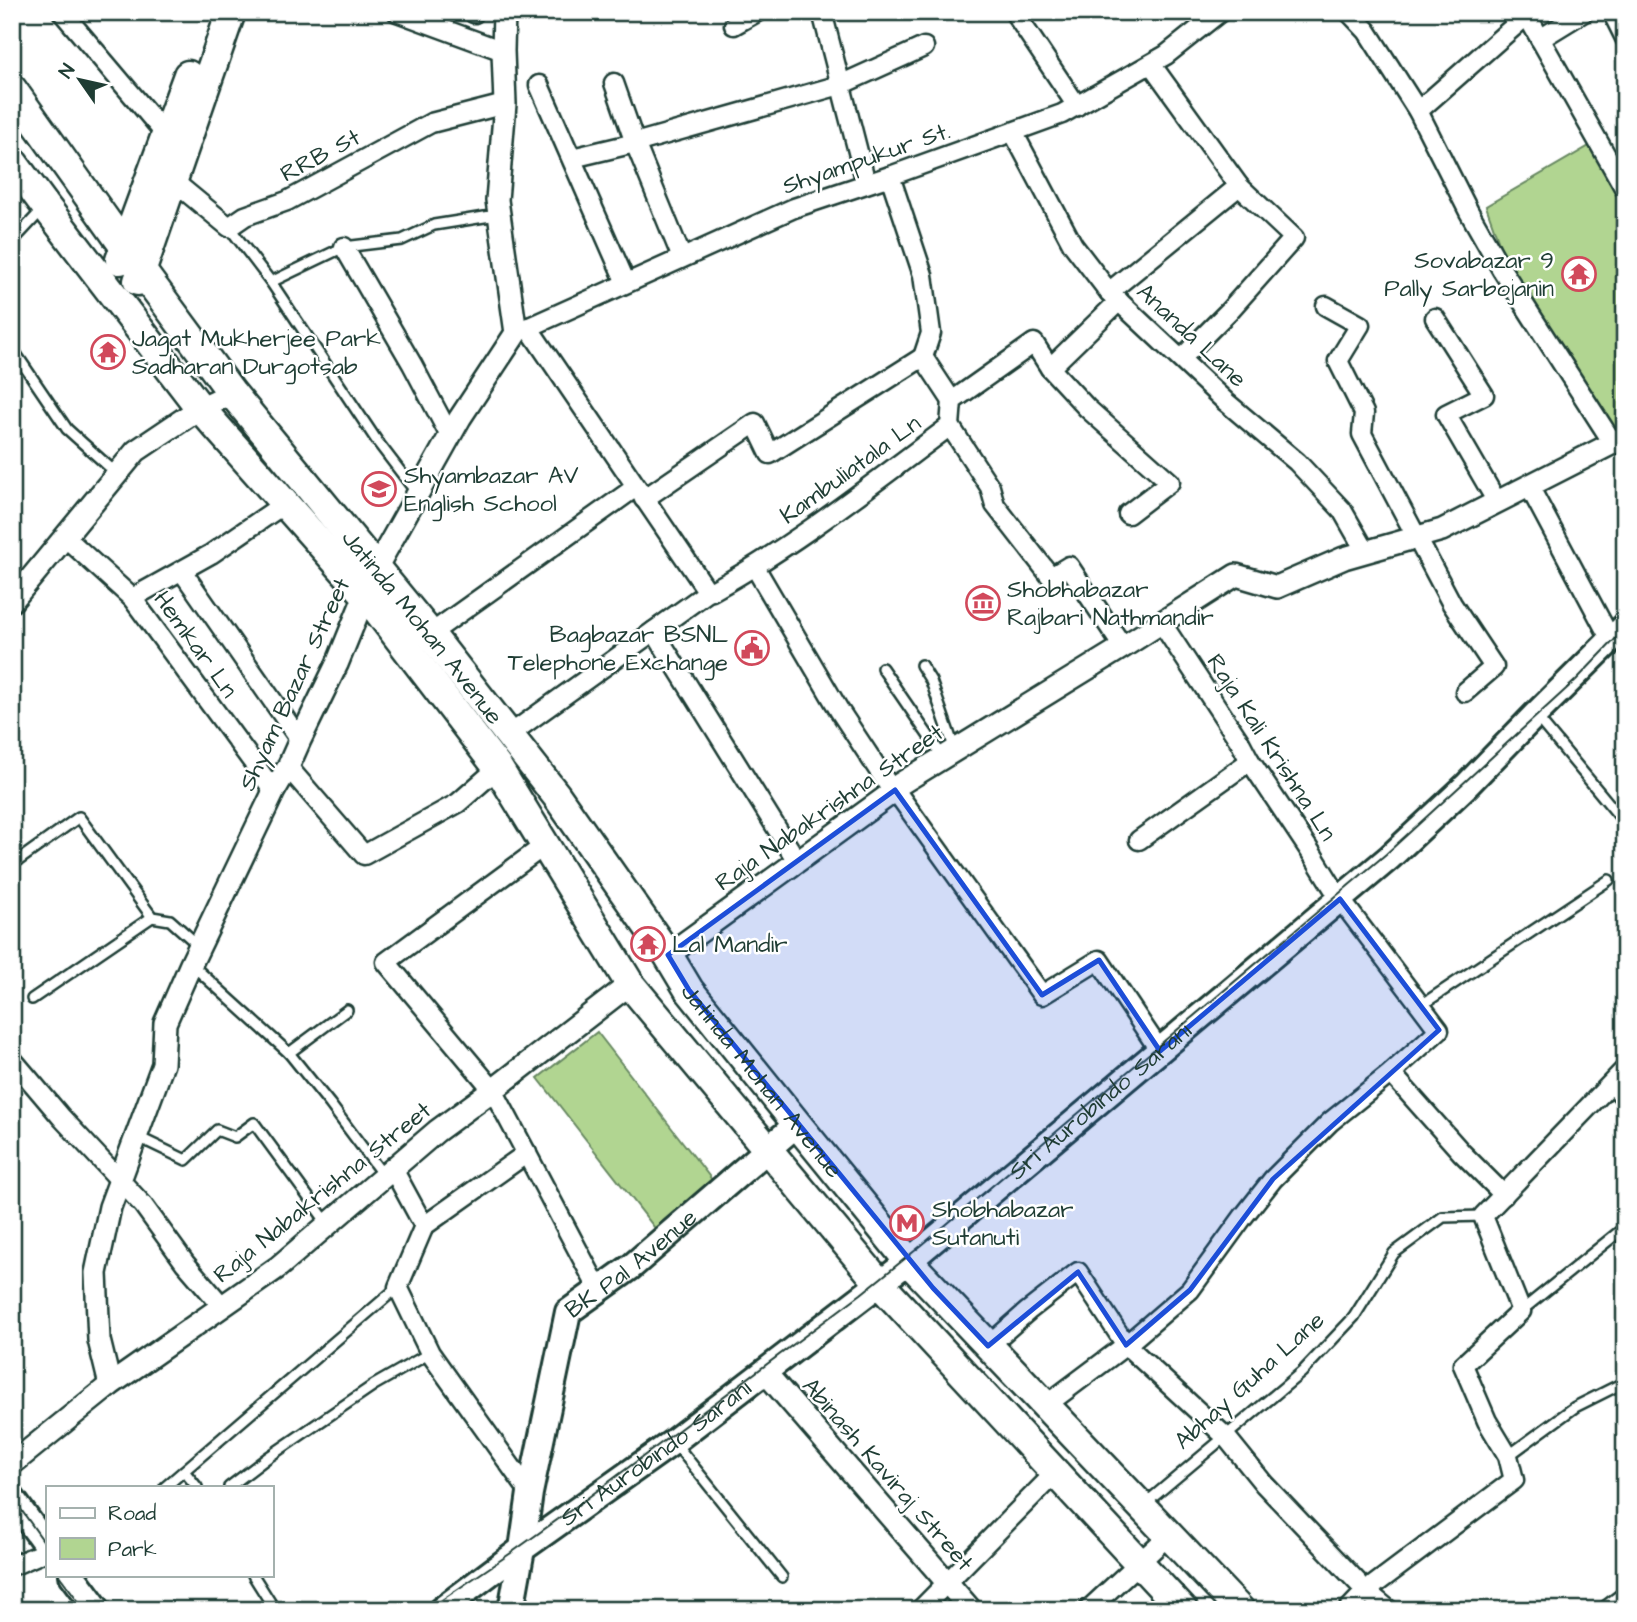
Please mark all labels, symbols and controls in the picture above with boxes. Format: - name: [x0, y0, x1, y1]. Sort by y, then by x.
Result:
- north arrow: [46, 46, 116, 116]
- text: N: [53, 59, 82, 84]
- street label: Shyampukur St.: [778, 114, 955, 204]
- street label: RRB St: [275, 121, 367, 191]
- place label: Sovabazar 9 Pally Sarbojanin: [1384, 244, 1554, 307]
- temple icon: Sovabazar 9 Pally Sarbojanin: [1560, 255, 1598, 293]
- street label: Ananda Lane: [1129, 276, 1254, 396]
- place label: Jagat Mukherjee Park Sadharan Durgotsab: [132, 322, 381, 385]
- temple icon: Jagat Mukherjee Park Sadharan Durgotsab: [89, 333, 127, 371]
- street label: Kambuliatala Ln: [773, 407, 928, 533]
- place label: Shyambazar AV English School: [404, 459, 578, 522]
- school or university icon: Shyambazar AV English School: [360, 470, 398, 508]
- street label: Jatinda Mohan Avenue: [333, 523, 511, 732]
- street label: Shyam Bazar Street: [231, 572, 360, 797]
- place label: Shobhabazar Rajbari Nathmandir: [1007, 573, 1214, 635]
- street label: Hemkar Ln: [145, 584, 246, 705]
- museum icon: Shobhabazar Rajbari Nathmandir: [964, 584, 1002, 622]
- place label: Bagbazar BSNL Telephone Exchange: [508, 618, 728, 681]
- public building icon: Bagbazar BSNL Telephone Exchange: [733, 629, 771, 667]
- street label: Raja Kali Krishna Ln: [1198, 647, 1344, 848]
- street label: Raja Nabakrishna Street: [709, 716, 951, 900]
- temple icon: Lal Mandir: [629, 925, 667, 963]
- place label: Lal Mandir: [672, 928, 787, 962]
- street label: Jatinda Mohan Avenue: [672, 976, 850, 1186]
- street label: Sri Aurobindo Sarani: [1002, 1014, 1199, 1188]
- street label: Raja Nabakrishna Street: [206, 1094, 439, 1292]
- place label: Shobhabazar Sutanuti: [932, 1193, 1073, 1255]
- street label: BK Pal Avenue: [558, 1201, 705, 1327]
- metro station icon: Shobhabazar Sutanuti: [888, 1204, 926, 1242]
- street label: Abhay Guha Lane: [1167, 1304, 1333, 1458]
- street label: Abinash Kaviraj Street: [794, 1371, 981, 1579]
- street label: Sri Aurobindo Sarani: [553, 1372, 759, 1535]
- legend: [46, 1486, 273, 1576]
- text: Road: [108, 1499, 156, 1528]
- text: Park: [108, 1535, 157, 1564]

